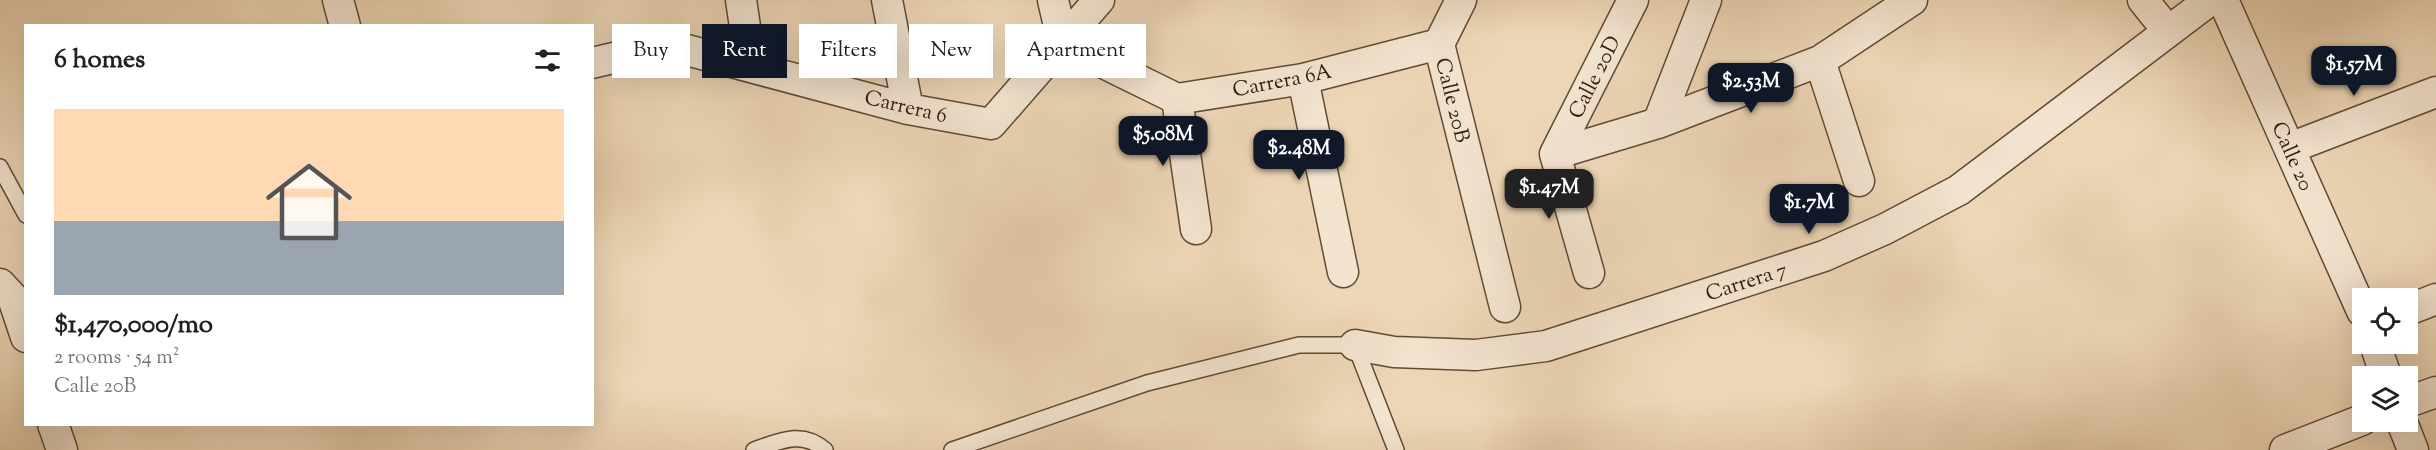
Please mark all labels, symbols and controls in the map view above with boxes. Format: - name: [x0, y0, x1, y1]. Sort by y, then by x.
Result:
- chip: Buy: [612, 24, 690, 78]
- chip: Rent: [702, 24, 787, 78]
- chip: Filters: [799, 24, 897, 78]
- chip: New: [909, 24, 993, 78]
- chip: Apartment: [1005, 24, 1146, 78]
- street label: Calle 20D: [1562, 31, 1629, 125]
- text: 6 homes: [54, 42, 145, 79]
- icon: filters: [531, 44, 564, 77]
- pin: $1.57M: [2305, 46, 2403, 97]
- text: $1.57M: [2325, 51, 2383, 80]
- street label: Calle 20B: [1426, 55, 1476, 146]
- street label: Carrera 6A: [1230, 58, 1335, 106]
- pin: $2.53M: [1702, 63, 1800, 114]
- text: $2.53M: [1722, 68, 1780, 97]
- street label: Carrera 6: [861, 84, 950, 132]
- pin: $5.08M: [1114, 116, 1212, 167]
- street label: Calle 20: [2263, 117, 2320, 196]
- text: $5.08M: [1133, 121, 1193, 150]
- pin: $2.48M: [1250, 130, 1348, 181]
- text: $2.48M: [1267, 135, 1331, 164]
- icon: home: [255, 148, 363, 256]
- pin: $1.47M: [1500, 169, 1598, 220]
- text: $1.47M: [1519, 174, 1579, 203]
- pin: $1.7M: [1767, 184, 1851, 235]
- text: $1.7M: [1784, 189, 1834, 218]
- street label: Carrera 7: [1702, 255, 1792, 310]
- map controls: [2352, 288, 2418, 432]
- button: locate: [2352, 288, 2418, 354]
- text: $1,470,000/mo: [54, 307, 213, 344]
- text: 2 rooms · 54 m²: [54, 344, 179, 373]
- button: layers: [2352, 366, 2418, 432]
- text: Calle 20B: [54, 373, 136, 402]

